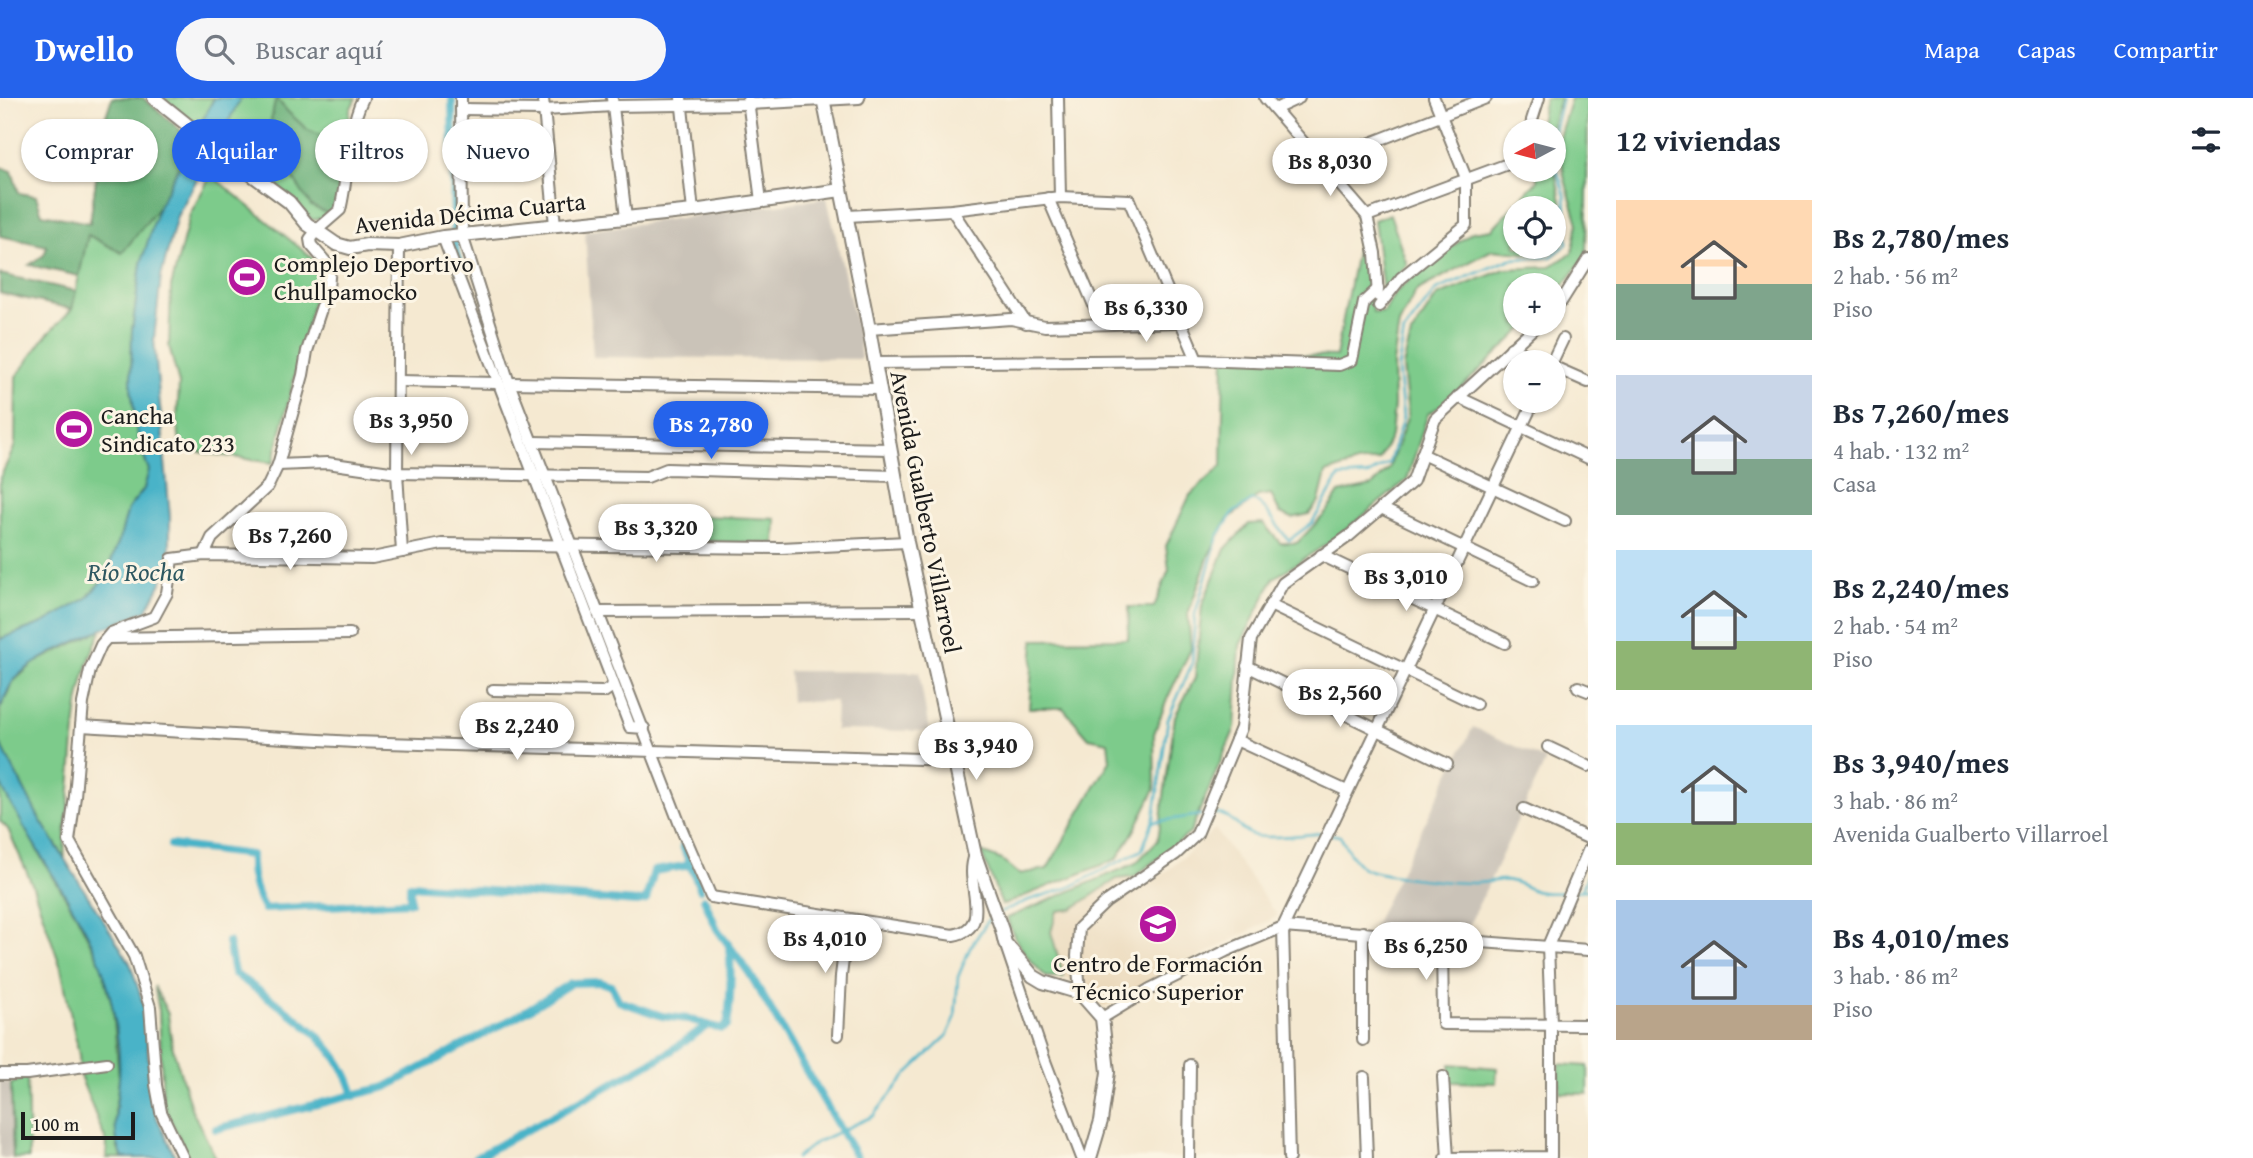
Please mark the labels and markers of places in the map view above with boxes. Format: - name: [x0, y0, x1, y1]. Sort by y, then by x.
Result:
- pin: Bs 8,030: [1258, 139, 1402, 198]
- place label: Complejo Deportivo Chullpamocko: [274, 246, 474, 309]
- sports icon: Complejo Deportivo Chullpamocko: [226, 256, 268, 298]
- pin: Bs 6,330: [1074, 285, 1218, 344]
- place label: Cancha Sindicato 233: [101, 398, 235, 461]
- pin: Bs 3,950: [339, 398, 483, 457]
- pin: Bs 2,780: [639, 402, 783, 461]
- sports icon: Cancha Sindicato 233: [53, 408, 95, 450]
- pin: Bs 3,320: [584, 504, 728, 564]
- pin: Bs 7,260: [218, 512, 362, 572]
- pin: Bs 3,010: [1334, 554, 1478, 613]
- pin: Bs 2,560: [1268, 670, 1412, 729]
- pin: Bs 2,240: [445, 702, 589, 762]
- pin: Bs 3,940: [904, 722, 1048, 782]
- school or university icon: Centro de Formación Técnico Superior: [1137, 903, 1179, 945]
- pin: Bs 4,010: [753, 916, 897, 975]
- pin: Bs 6,250: [1354, 922, 1498, 982]
- place label: Centro de Formación Técnico Superior: [1053, 946, 1263, 1009]

